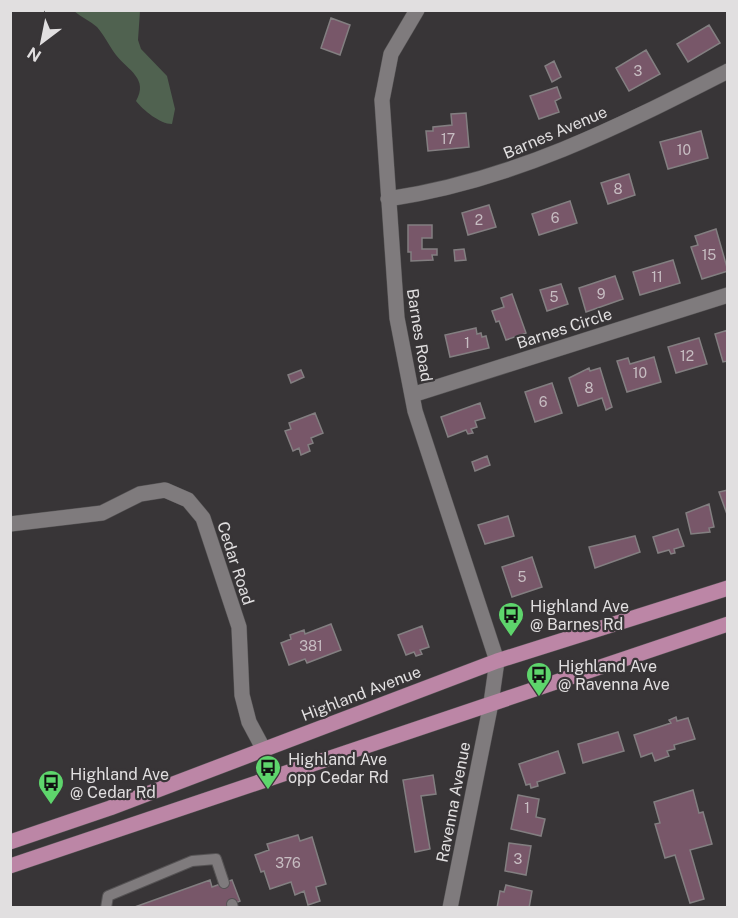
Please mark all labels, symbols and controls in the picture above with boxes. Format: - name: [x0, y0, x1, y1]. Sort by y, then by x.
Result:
- north arrow: [12, 12, 72, 72]
- text: N: [24, 43, 45, 66]
- house number: 3: [634, 63, 643, 79]
- street label: Barnes Avenue: [500, 102, 610, 163]
- house number: 17: [441, 131, 455, 147]
- house number: 10: [677, 142, 691, 158]
- house number: 8: [613, 181, 623, 197]
- house number: 6: [551, 210, 560, 226]
- house number: 2: [475, 212, 483, 228]
- house number: 15: [702, 247, 716, 263]
- house number: 11: [651, 269, 663, 285]
- house number: 9: [597, 286, 606, 302]
- street label: Barnes Road: [403, 287, 436, 383]
- house number: 5: [550, 289, 559, 305]
- street label: Barnes Circle: [514, 304, 614, 353]
- house number: 1: [464, 335, 470, 351]
- house number: 12: [680, 348, 694, 364]
- house number: 10: [633, 365, 647, 381]
- house number: 8: [584, 380, 594, 396]
- house number: 6: [539, 394, 548, 410]
- street label: Cedar Road: [213, 519, 258, 607]
- house number: 5: [518, 569, 527, 585]
- place label: Highland Ave @ Barnes Rd: [530, 597, 629, 634]
- bus stop icon: Highland Ave @ Barnes Rd: [496, 600, 526, 638]
- house number: 381: [299, 638, 323, 654]
- place label: Highland Ave @ Ravenna Ave: [558, 657, 670, 694]
- bus stop icon: Highland Ave @ Ravenna Ave: [524, 660, 554, 698]
- street label: Highland Avenue: [299, 662, 424, 725]
- street label: Ravenna Avenue: [432, 740, 474, 864]
- place label: Highland Ave opp Cedar Rd: [288, 750, 389, 787]
- bus stop icon: Highland Ave opp Cedar Rd: [253, 753, 283, 791]
- place label: Highland Ave @ Cedar Rd: [70, 765, 169, 802]
- bus stop icon: Highland Ave @ Cedar Rd: [36, 768, 66, 806]
- house number: 1: [524, 800, 530, 816]
- house number: 3: [514, 851, 523, 867]
- house number: 376: [275, 855, 301, 871]

